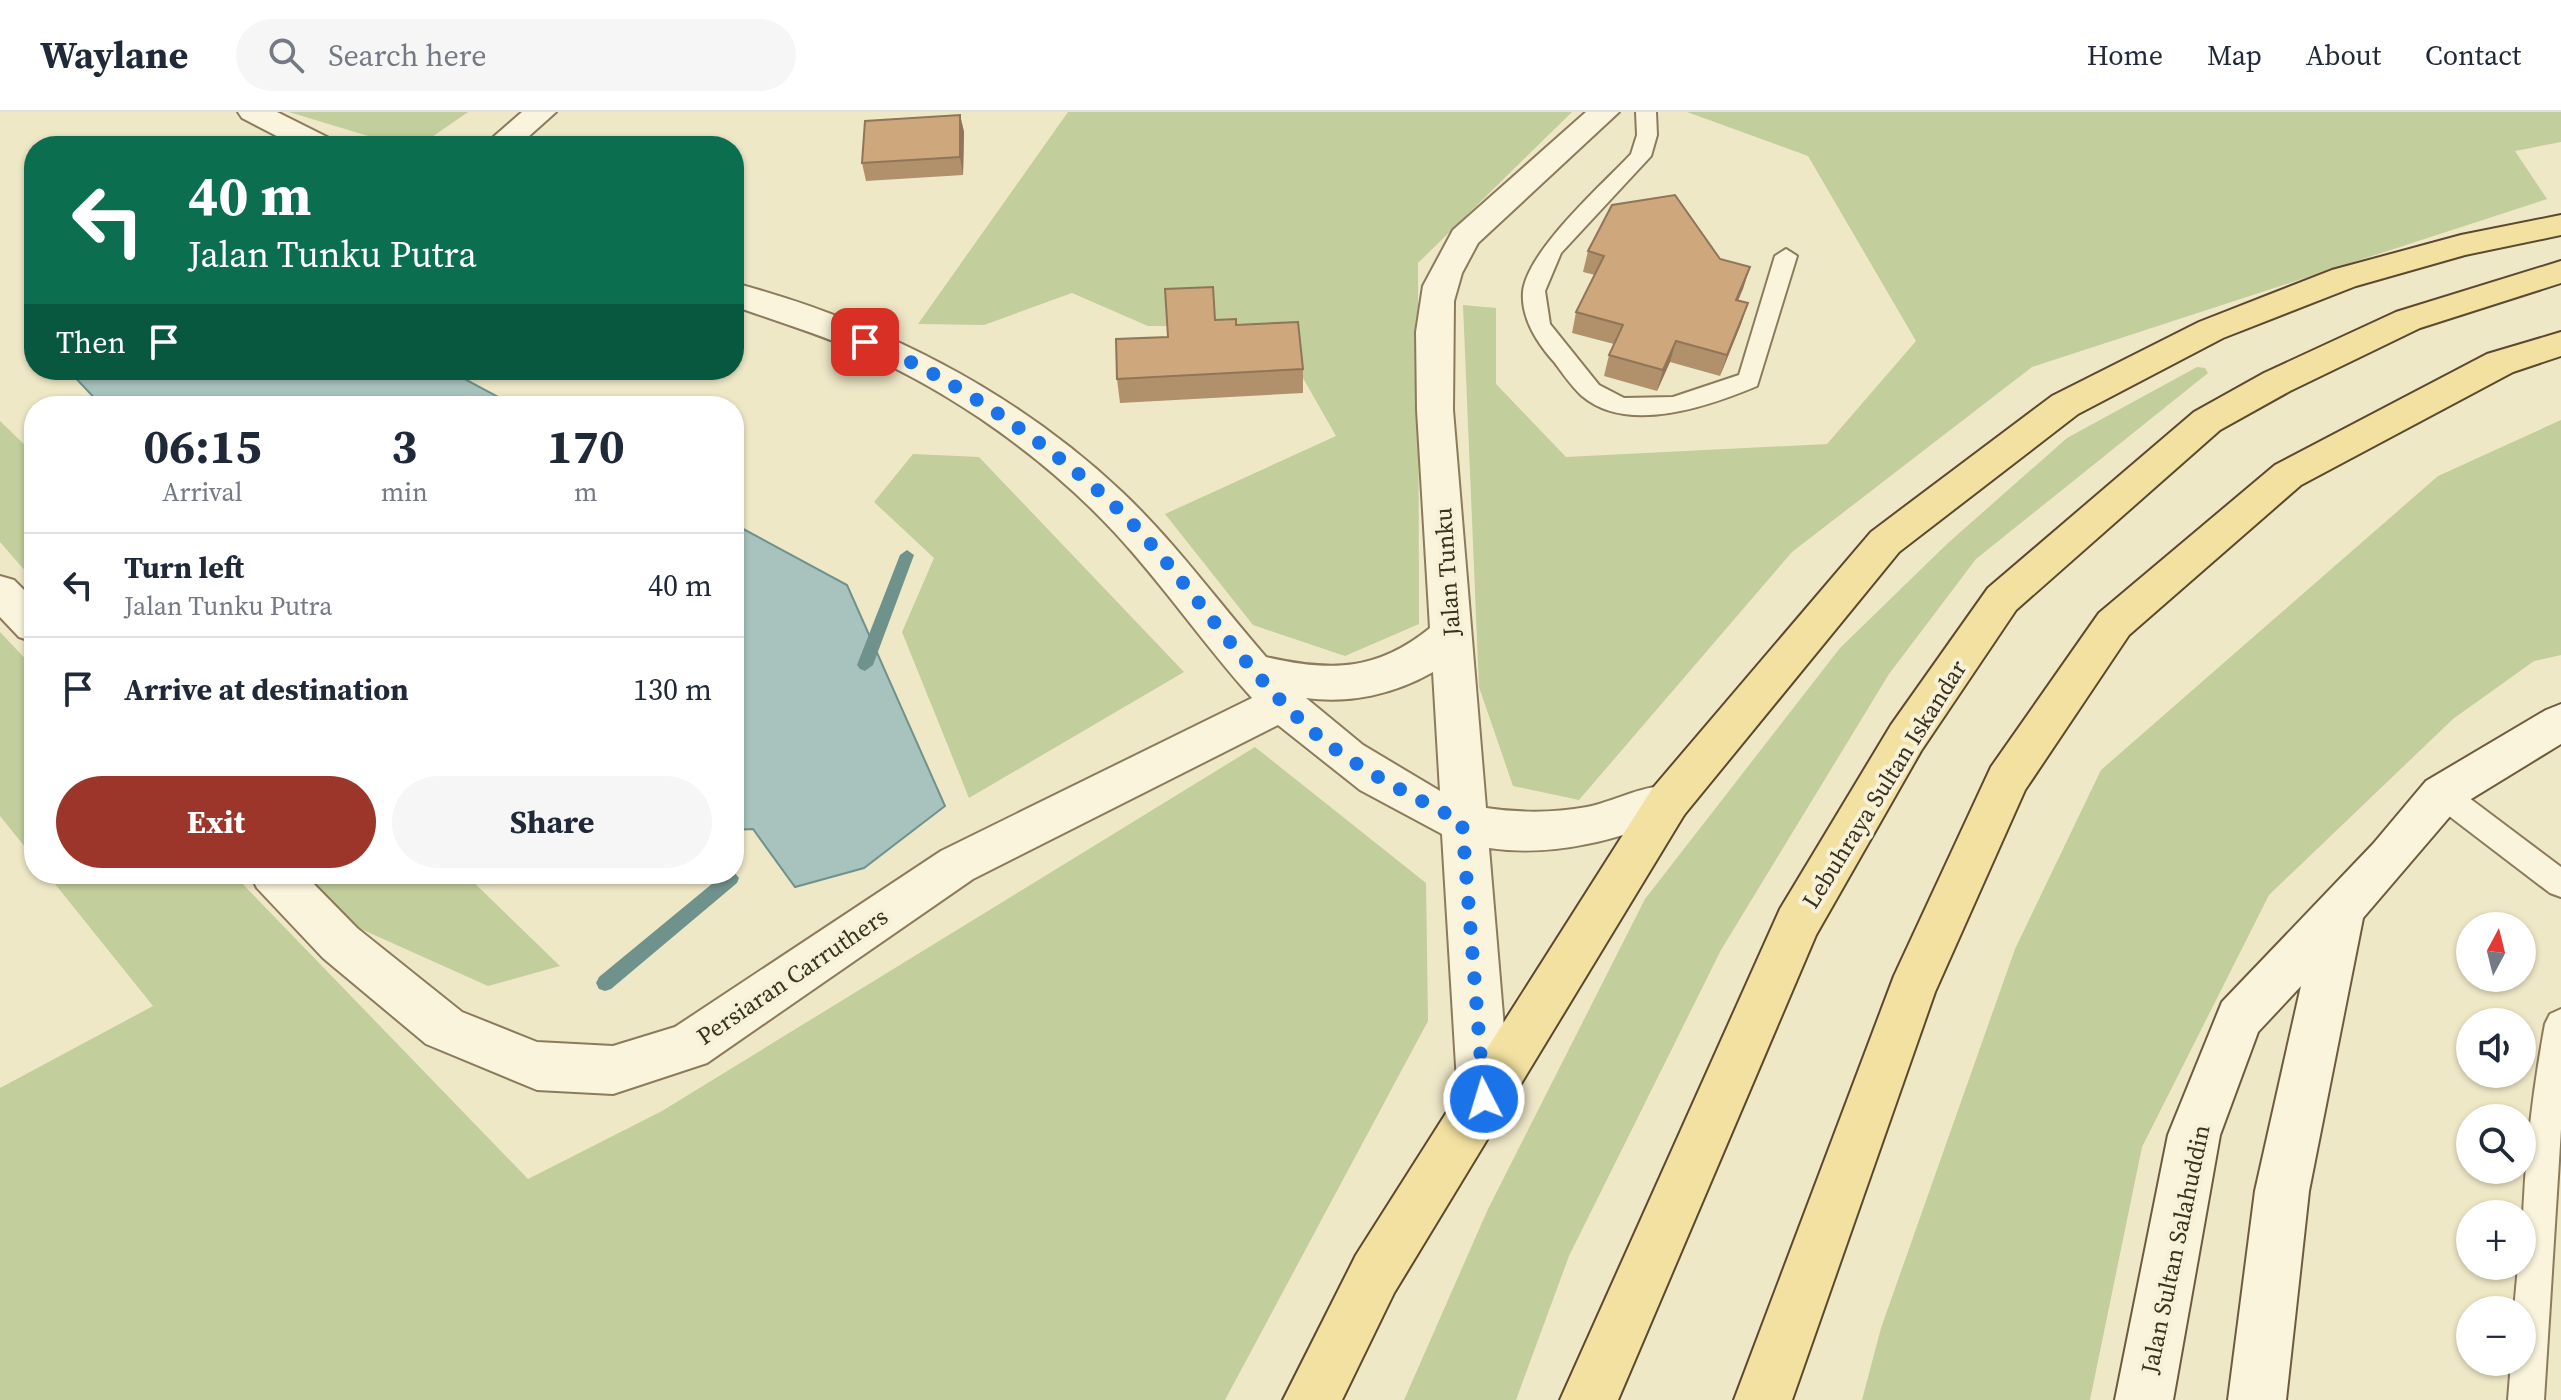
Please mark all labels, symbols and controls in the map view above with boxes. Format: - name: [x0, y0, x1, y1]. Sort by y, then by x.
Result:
- search box: [236, 19, 796, 91]
- text: Waylane: [40, 29, 188, 81]
- icon: search: [264, 33, 308, 77]
- text: Search here: [328, 35, 486, 76]
- text: Home: [2087, 36, 2163, 74]
- text: Map: [2207, 36, 2262, 74]
- text: About: [2306, 36, 2381, 74]
- text: Contact: [2425, 36, 2521, 74]
- text: 40 m: [188, 157, 311, 234]
- icon: left: [56, 168, 160, 272]
- text: Jalan Tunku Putra: [188, 230, 477, 279]
- pin: [831, 308, 899, 376]
- icon: arrive: [142, 320, 186, 364]
- icon: arrive: [843, 320, 887, 364]
- text: Then: [56, 322, 126, 363]
- text: 06:15: [143, 413, 262, 479]
- text: 3: [391, 413, 417, 479]
- text: 170: [547, 413, 625, 479]
- text: Arrival: [162, 474, 243, 510]
- text: min: [381, 474, 428, 510]
- text: m: [574, 474, 598, 510]
- street label: Jalan Tunku: [1426, 507, 1468, 638]
- text: Turn left: [124, 547, 244, 588]
- icon: left: [56, 563, 100, 607]
- text: 40 m: [648, 565, 712, 606]
- text: Jalan Tunku Putra: [124, 588, 333, 624]
- street label: Lebuhraya Sultan Iskandar: [1794, 654, 1974, 914]
- icon: arrive: [56, 667, 100, 711]
- text: Arrive at destination: [124, 669, 409, 710]
- text: 130 m: [633, 669, 712, 710]
- button: Exit: [56, 776, 376, 868]
- button: Share: [392, 776, 712, 868]
- street label: Persiaran Carruthers: [690, 900, 894, 1052]
- north arrow: [2456, 912, 2536, 992]
- map controls: [2456, 912, 2536, 1376]
- button: sound: [2456, 1008, 2536, 1088]
- position arrow: [1442, 1057, 1526, 1141]
- button: search: [2456, 1104, 2536, 1184]
- street label: Jalan Sultan Salahuddin: [2132, 1122, 2217, 1377]
- button: +: [2456, 1200, 2536, 1280]
- button: −: [2456, 1296, 2536, 1376]

